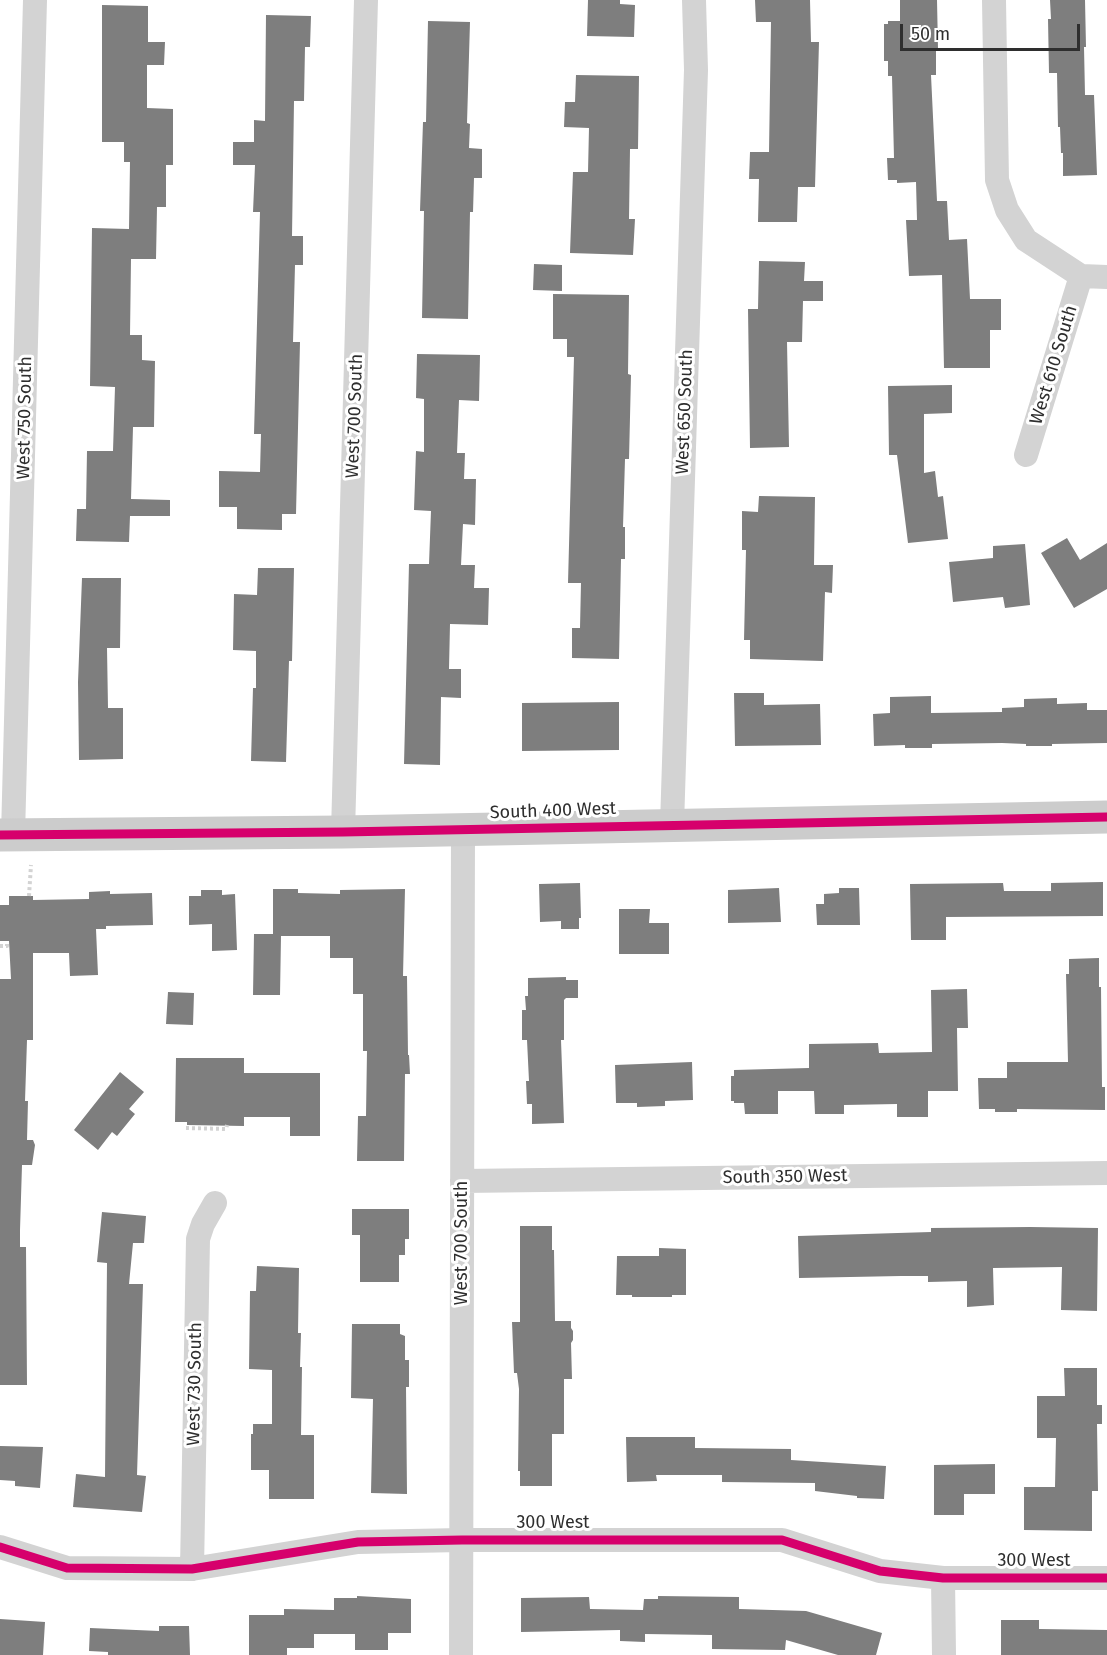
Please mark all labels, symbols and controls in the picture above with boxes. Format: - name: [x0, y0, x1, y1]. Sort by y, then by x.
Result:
- scale bar: [903, 12, 1083, 50]
- text: 50 m: [911, 23, 950, 45]
- street label: West 610 South: [1026, 303, 1082, 427]
- street label: West 650 South: [672, 349, 698, 475]
- street label: West 700 South: [342, 353, 368, 479]
- street label: West 750 South: [13, 356, 37, 480]
- street label: South 400 West: [489, 798, 617, 824]
- street label: South 350 West: [722, 1165, 848, 1189]
- street label: West 700 South: [451, 1181, 473, 1305]
- street label: West 730 South: [183, 1322, 207, 1446]
- street label: 300 West: [516, 1512, 590, 1534]
- street label: 300 West: [997, 1550, 1071, 1572]

